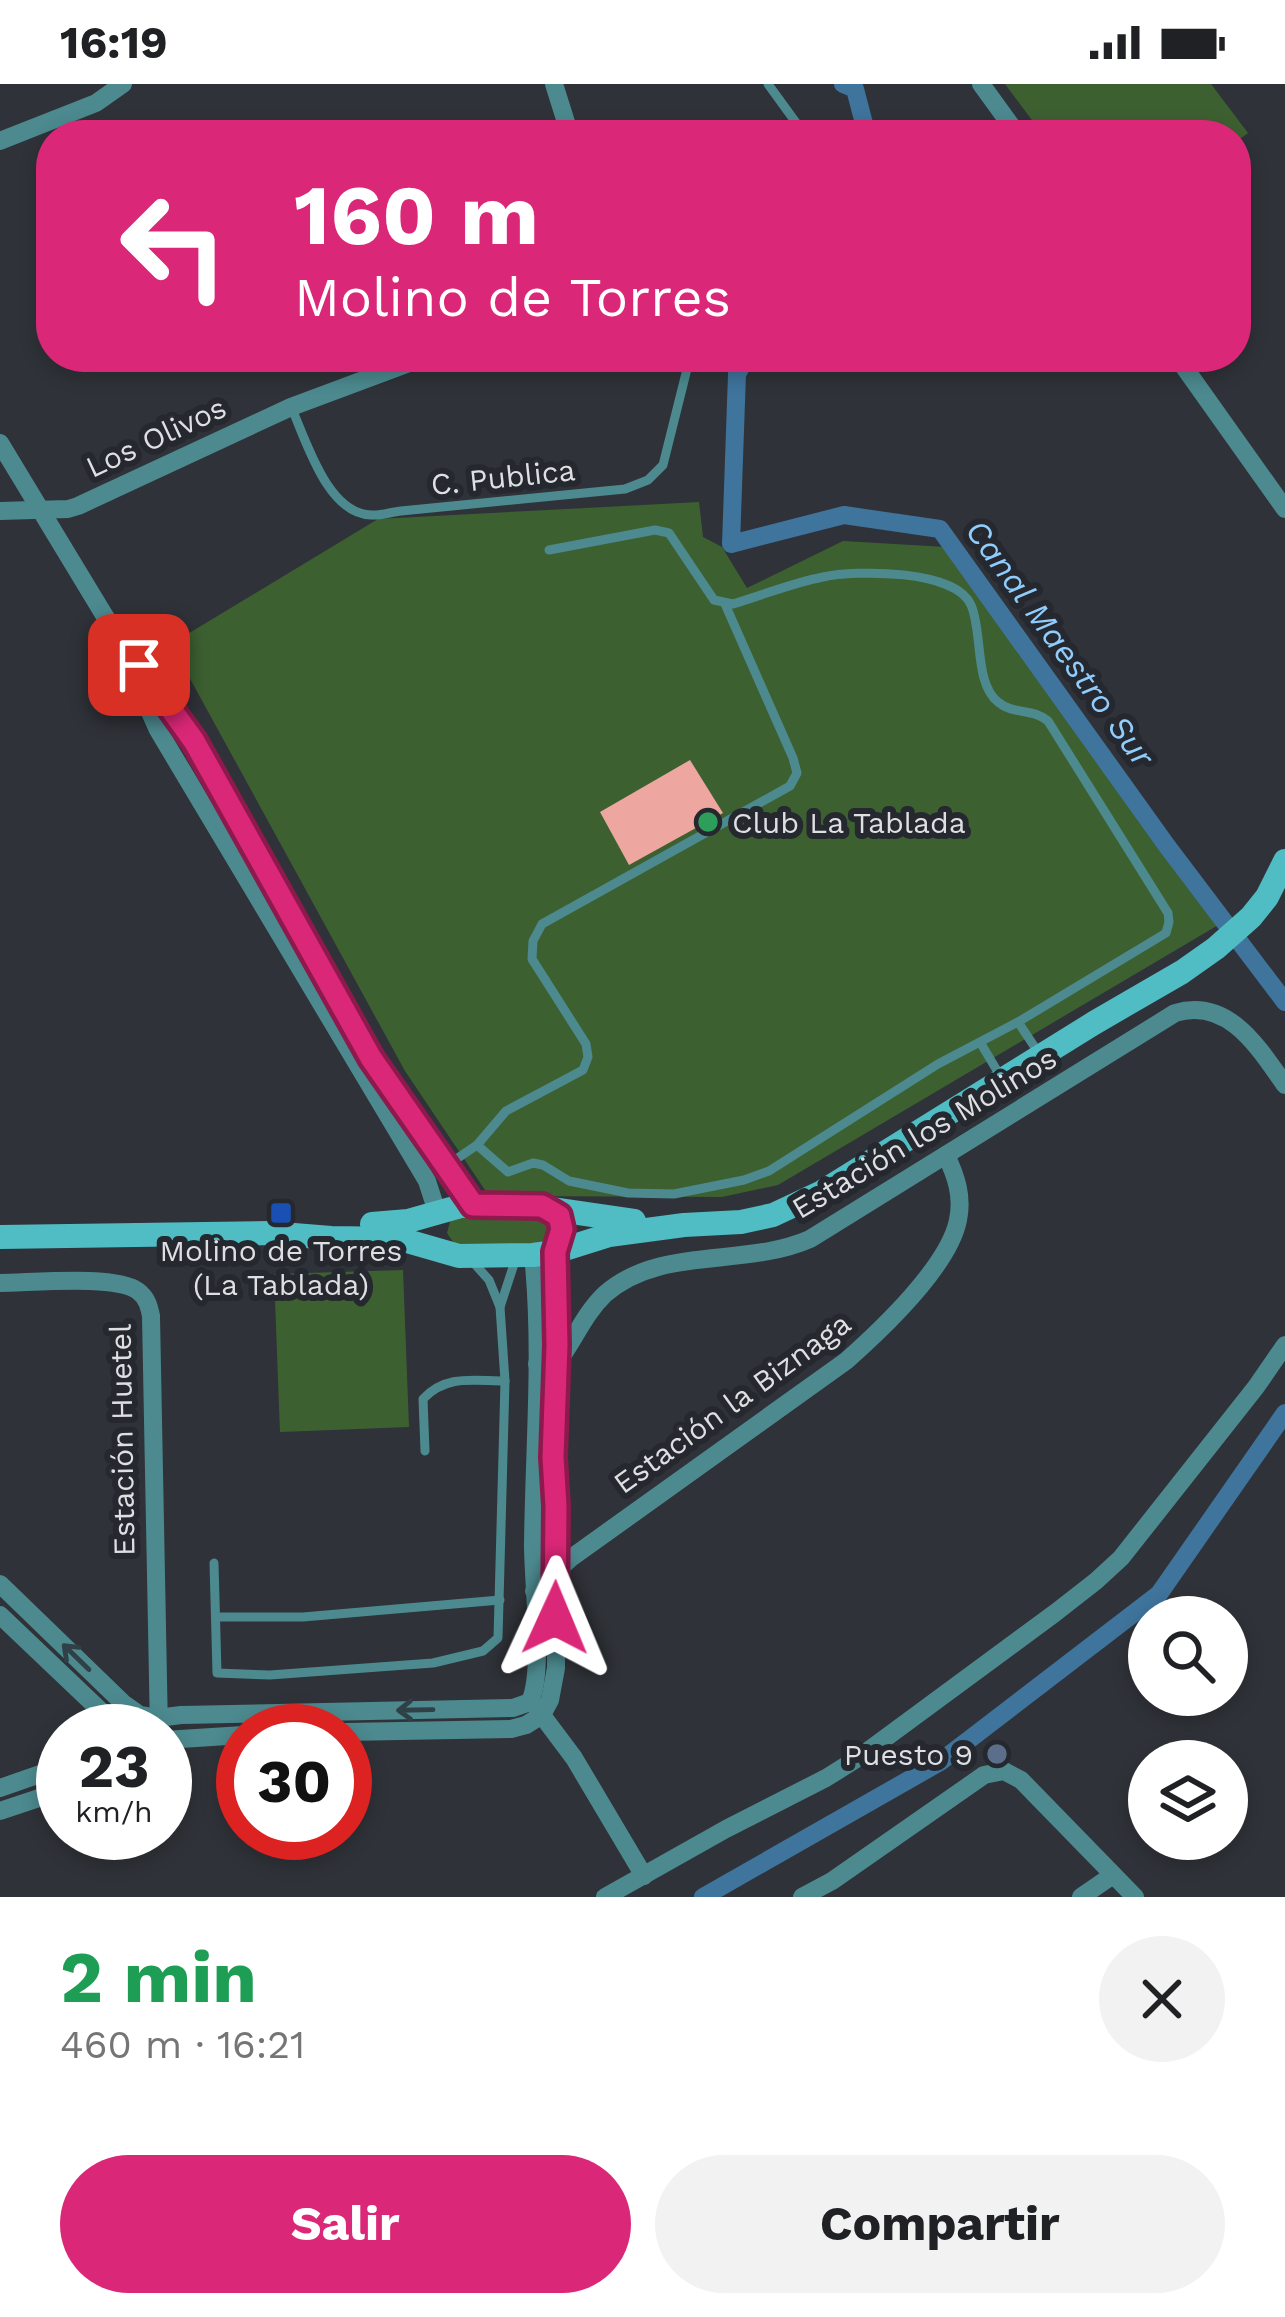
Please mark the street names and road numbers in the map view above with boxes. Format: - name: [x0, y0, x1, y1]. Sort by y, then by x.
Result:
- street label: Los Olivos: [80, 389, 232, 485]
- street label: C. Publica: [429, 452, 577, 502]
- street label: Estación los Molinos: [785, 1040, 1063, 1226]
- street label: Estación la Biznaga: [607, 1305, 857, 1501]
- street label: Estación Huetel: [102, 1324, 142, 1556]

